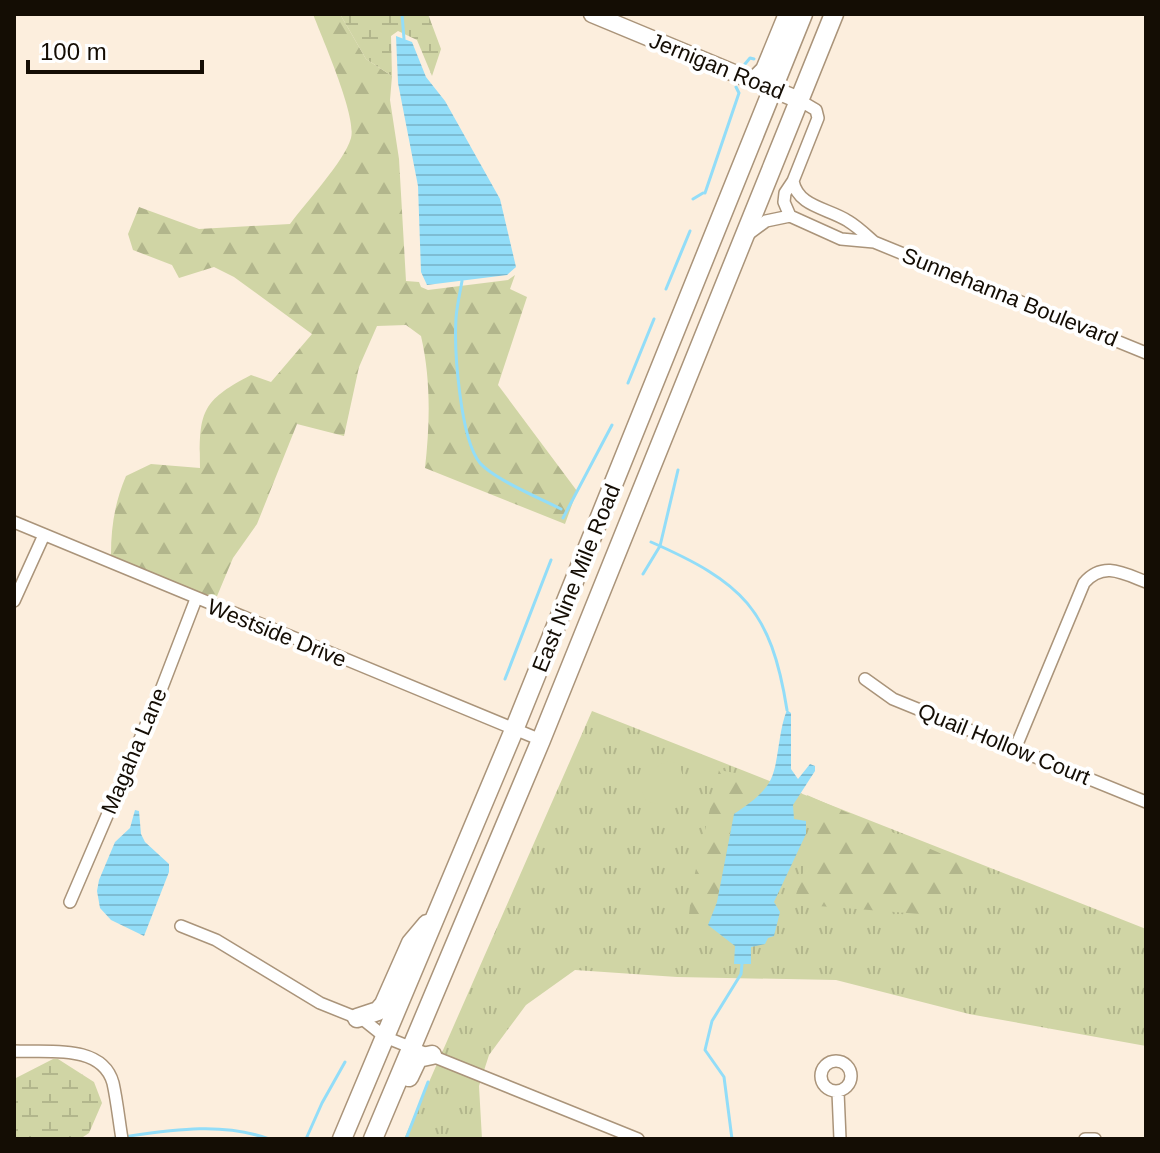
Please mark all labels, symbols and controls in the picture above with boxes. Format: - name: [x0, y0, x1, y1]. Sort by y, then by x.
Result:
- scale bar: [28, 24, 202, 74]
- street label: Jernigan Road: [646, 28, 788, 104]
- text: 100 m: [40, 38, 107, 65]
- street label: Sunnehanna Boulevard: [899, 242, 1121, 352]
- street label: East Nine Mile Road: [527, 480, 625, 676]
- street label: Westside Drive: [204, 594, 350, 672]
- street label: Magaha Lane: [96, 684, 172, 818]
- street label: Quail Hollow Court: [914, 698, 1094, 790]

